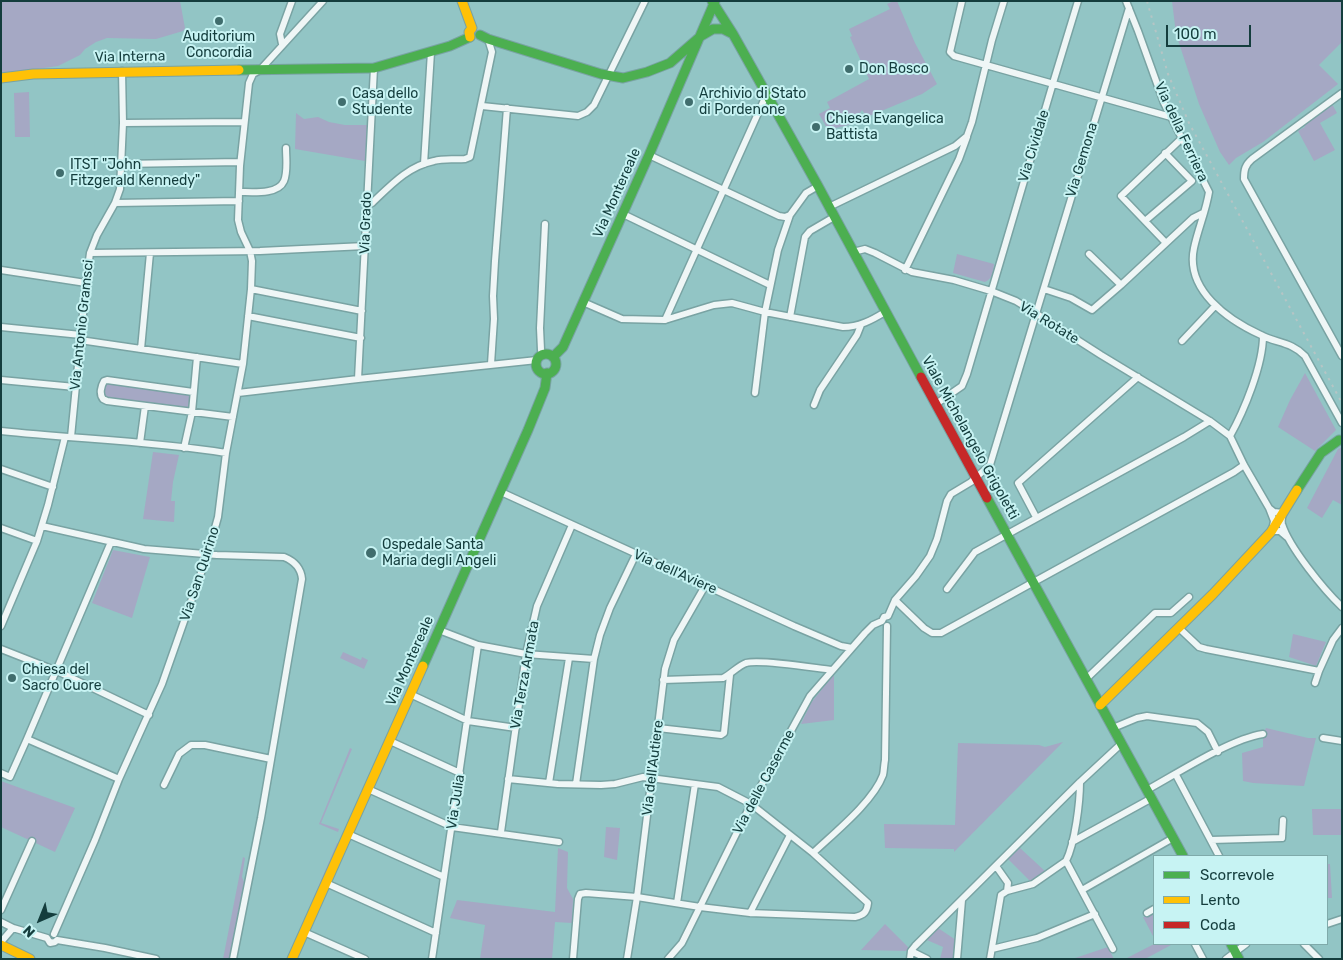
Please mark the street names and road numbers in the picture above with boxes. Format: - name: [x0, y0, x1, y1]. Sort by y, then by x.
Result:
- street label: Via Interna: [94, 48, 166, 66]
- street label: Via della Ferriera: [1150, 79, 1212, 185]
- street label: Via Cividale: [1015, 108, 1053, 184]
- street label: Via Gemona: [1063, 120, 1101, 200]
- street label: Via Montereale: [590, 145, 644, 241]
- street label: Via Grado: [357, 191, 375, 255]
- street label: Via Antonio Gramsci: [67, 259, 97, 391]
- street label: Via Rotate: [1016, 298, 1082, 348]
- street label: Viale Michelangelo Grigoletti: [918, 353, 1022, 523]
- street label: Via San Quirino: [177, 525, 223, 623]
- street label: Via dell'Aviere: [631, 546, 719, 598]
- street label: Via Montereale: [383, 613, 437, 709]
- street label: Via Terza Armata: [507, 619, 543, 731]
- street label: Via dell'Autiere: [639, 719, 667, 817]
- street label: Via delle Caserme: [729, 727, 799, 837]
- street label: Via Julia: [443, 773, 469, 831]

